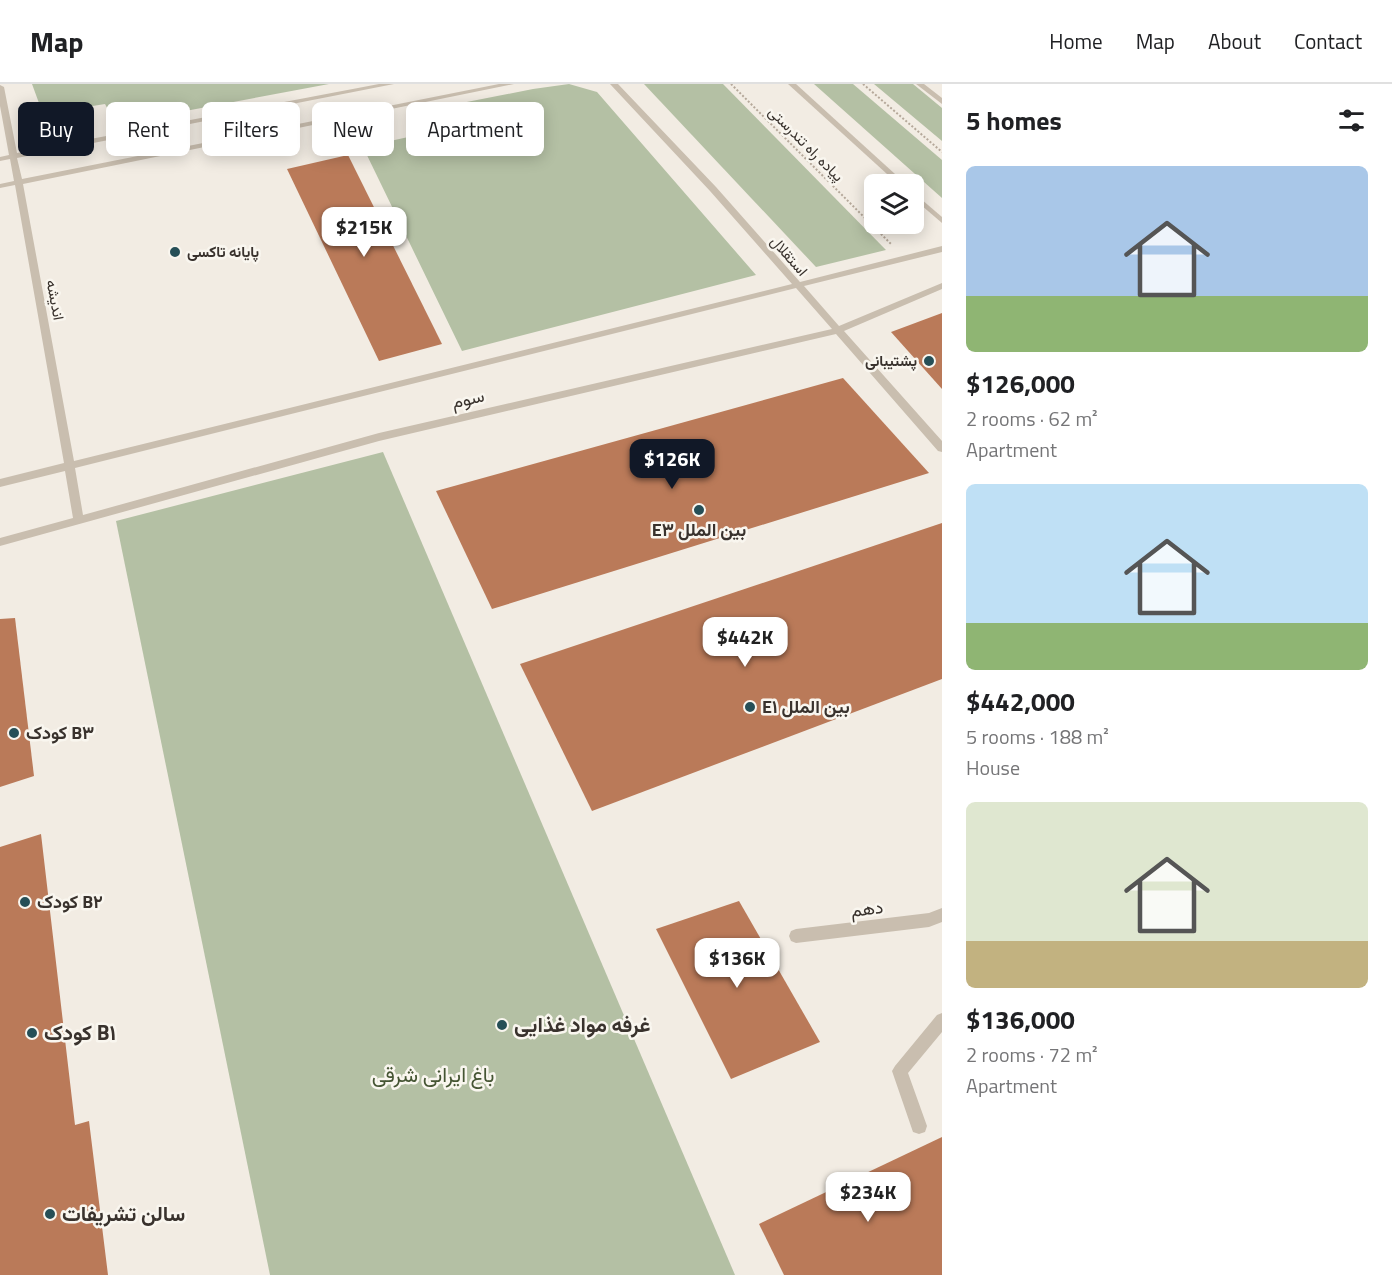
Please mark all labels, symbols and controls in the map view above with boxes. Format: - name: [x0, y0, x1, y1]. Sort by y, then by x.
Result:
- text: Map: [30, 20, 84, 63]
- text: Home: [1049, 25, 1103, 57]
- text: Map: [1136, 25, 1175, 57]
- text: About: [1208, 25, 1261, 57]
- text: Contact: [1294, 25, 1362, 57]
- street label: پیاده راه تندرستی: [763, 101, 849, 187]
- text: 5 homes: [966, 101, 1062, 140]
- chip: Buy: [18, 102, 94, 156]
- chip: Rent: [106, 102, 190, 156]
- chip: Filters: [202, 102, 300, 156]
- chip: New: [312, 102, 394, 156]
- chip: Apartment: [406, 102, 544, 156]
- icon: filters: [1335, 104, 1368, 137]
- map controls: [864, 174, 924, 234]
- button: layers: [864, 174, 924, 234]
- icon: home: [1113, 205, 1221, 313]
- pin: $215K: [322, 207, 406, 258]
- text: $215K: [336, 211, 392, 242]
- street label: استقلال: [765, 230, 814, 281]
- place label: پایانه تاکسی: [187, 240, 259, 263]
- marker: پایانه تاکسی: [168, 245, 182, 259]
- street label: اندیشه: [40, 278, 71, 322]
- place label: پشتیبانی: [865, 349, 917, 372]
- marker: پشتیبانی: [922, 354, 936, 368]
- text: $126,000: [966, 364, 1075, 403]
- street label: سوم: [449, 382, 487, 415]
- text: 2 rooms · 62 m²: [966, 403, 1098, 434]
- text: Apartment: [966, 434, 1057, 465]
- pin: $126K: [630, 439, 714, 490]
- text: $126K: [644, 443, 700, 474]
- marker: E۳ بین الملل: [692, 503, 706, 517]
- place label: E۳ بین الملل: [652, 516, 746, 543]
- icon: home: [1113, 523, 1221, 631]
- pin: $442K: [703, 617, 787, 668]
- text: $442K: [717, 621, 773, 652]
- text: $442,000: [966, 682, 1075, 721]
- place label: E۱ بین الملل: [762, 693, 850, 720]
- marker: E۱ بین الملل: [743, 700, 757, 714]
- place label: کودک B۳: [26, 719, 94, 746]
- text: 5 rooms · 188 m²: [966, 721, 1109, 752]
- marker: کودک B۳: [7, 726, 21, 740]
- text: House: [966, 752, 1020, 783]
- icon: home: [1113, 841, 1221, 949]
- place label: کودک B۲: [37, 888, 103, 915]
- street label: دهم: [849, 893, 885, 924]
- marker: کودک B۲: [18, 895, 32, 909]
- pin: $136K: [695, 938, 779, 989]
- text: $136K: [709, 942, 765, 973]
- text: $136,000: [966, 1000, 1075, 1039]
- place label: غرفه مواد غذایی: [514, 1008, 650, 1040]
- place label: کودک B۱: [44, 1016, 116, 1048]
- marker: غرفه مواد غذایی: [495, 1018, 509, 1032]
- marker: کودک B۱: [25, 1026, 39, 1040]
- text: 2 rooms · 72 m²: [966, 1039, 1098, 1070]
- park label: باغ ایرانی شرقی: [372, 1058, 494, 1090]
- text: Apartment: [966, 1070, 1057, 1101]
- pin: $234K: [826, 1172, 910, 1223]
- text: $234K: [840, 1176, 896, 1207]
- place label: سالن تشریفات: [62, 1197, 185, 1229]
- marker: سالن تشریفات: [43, 1207, 57, 1221]

